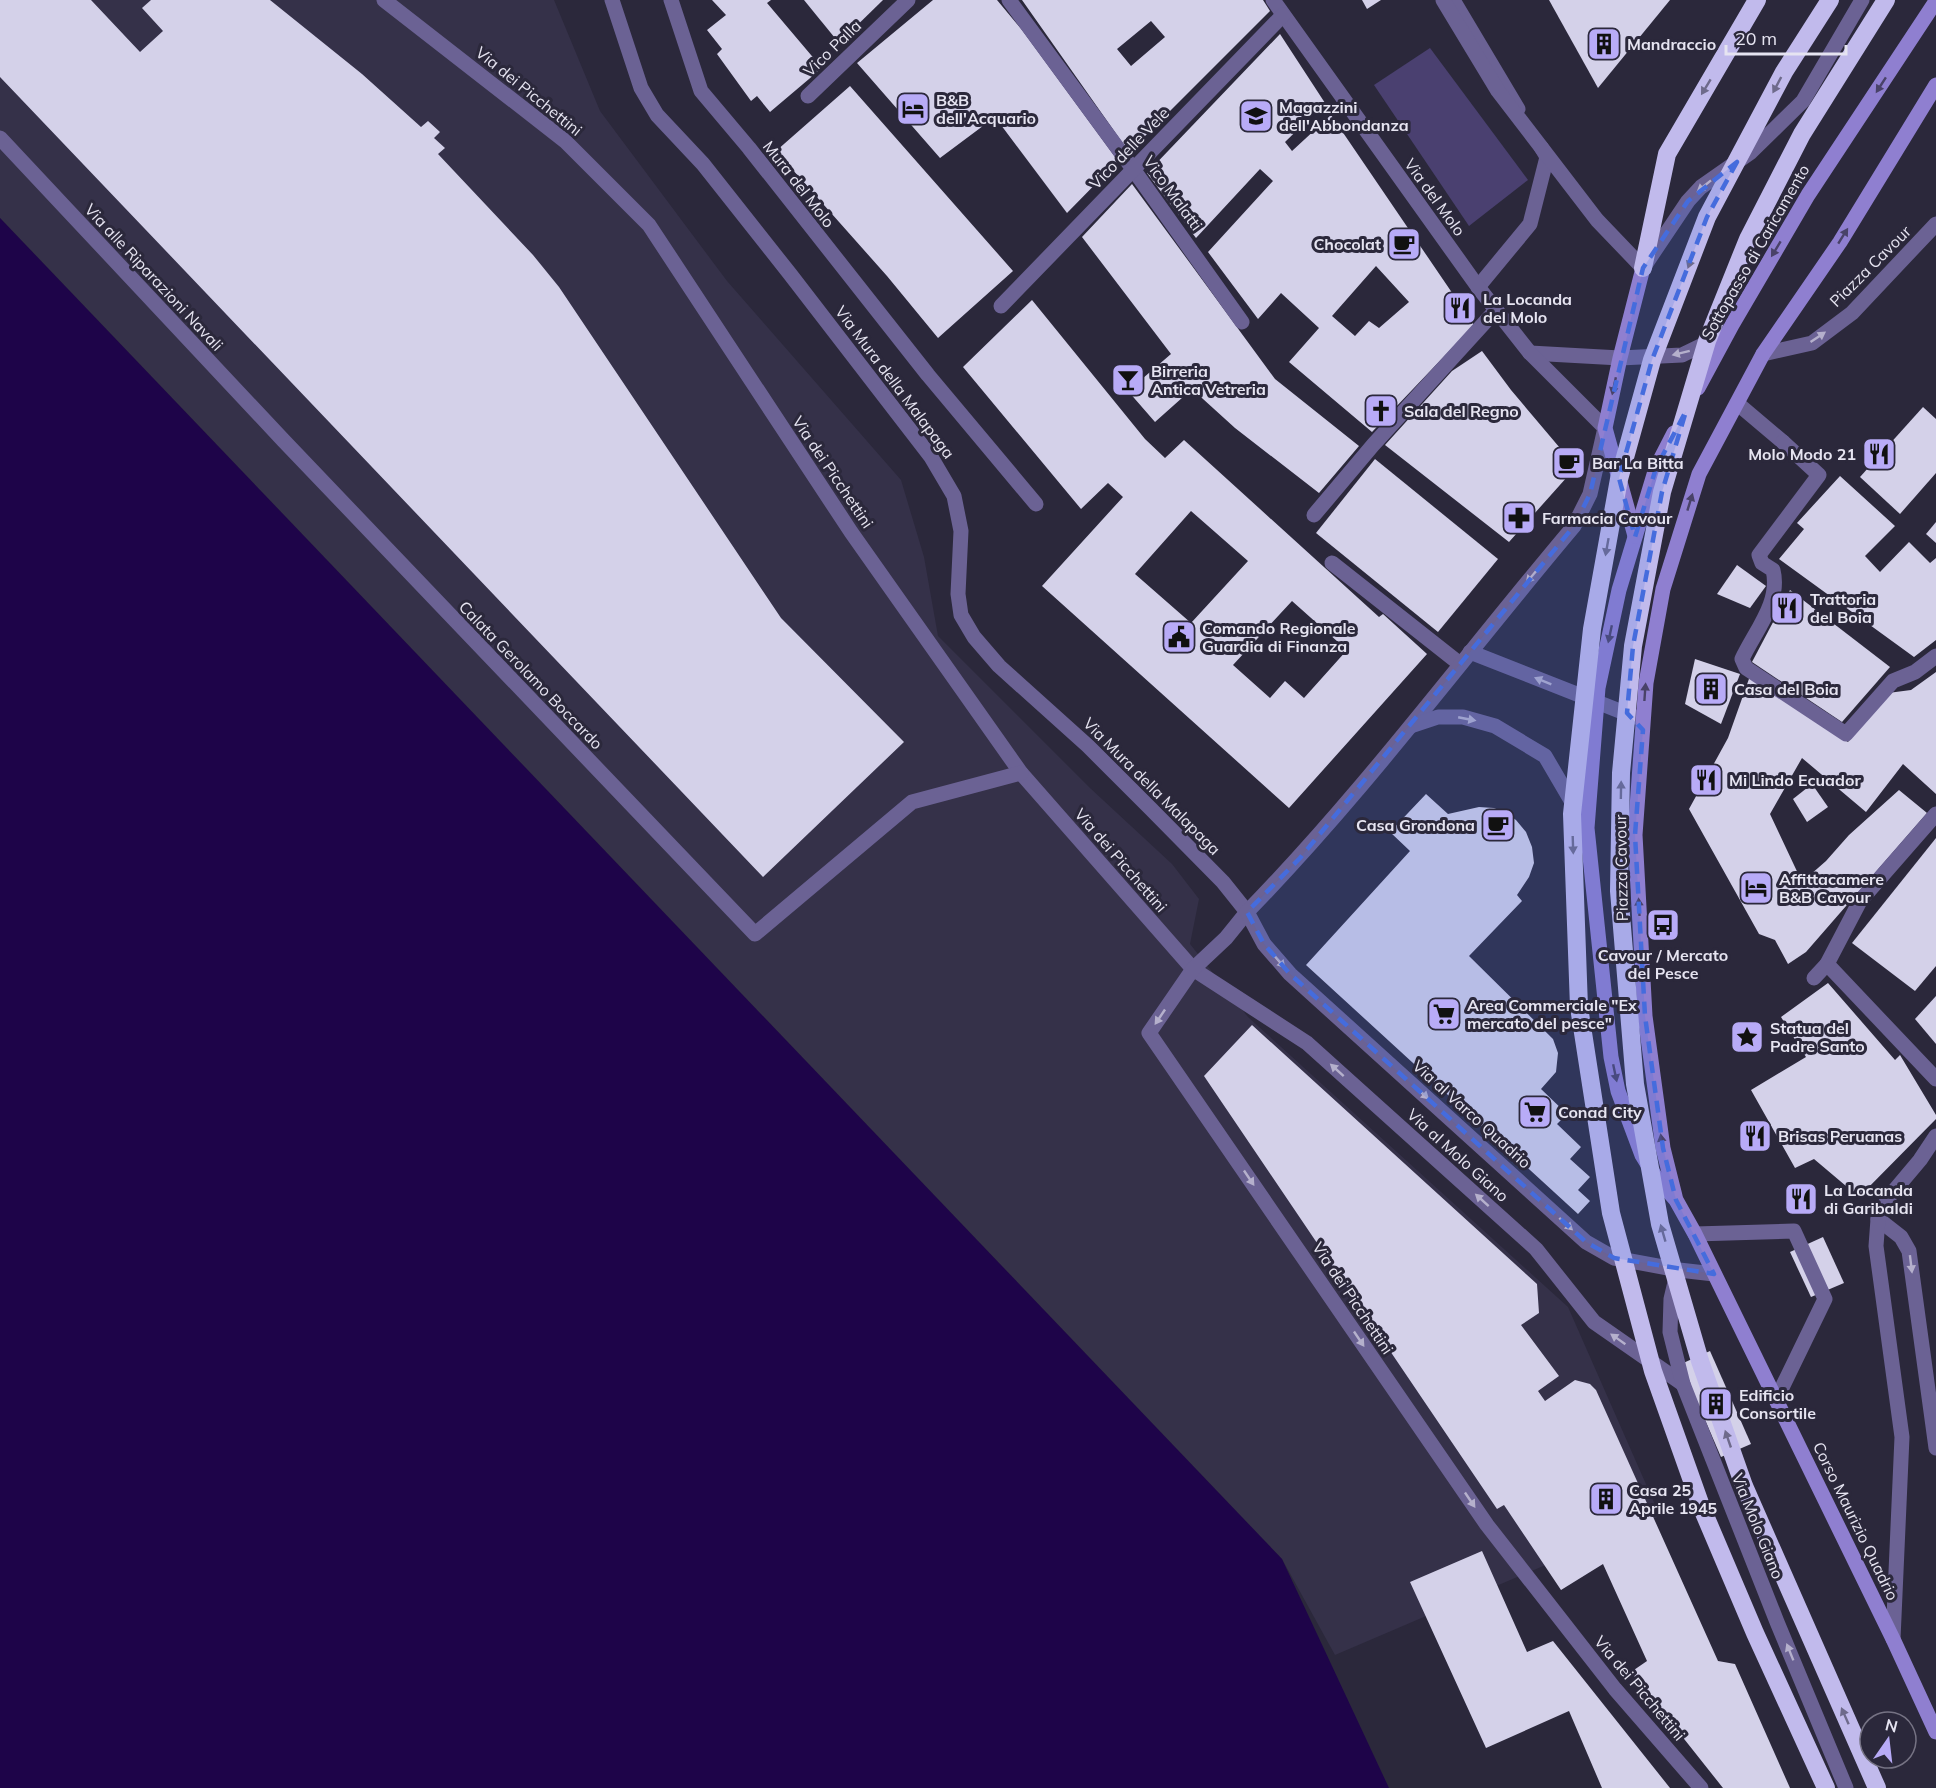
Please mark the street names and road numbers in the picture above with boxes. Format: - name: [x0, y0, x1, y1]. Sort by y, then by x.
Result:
- street label: Vico Palla: [799, 15, 865, 81]
- street label: Via dei Picchettini: [472, 42, 586, 140]
- street label: Vico delle Vele: [1085, 103, 1173, 193]
- street label: Mura del Molo: [759, 137, 839, 231]
- street label: Vico Malatti: [1139, 152, 1207, 234]
- street label: Via del Molo: [1400, 154, 1470, 240]
- street label: Sottopasso di Caricamento: [1697, 161, 1813, 343]
- street label: Via alle Riparazioni Navali: [81, 199, 227, 355]
- street label: Piazza Cavour: [1825, 221, 1915, 311]
- street label: Via Mura della Malapaga: [831, 302, 959, 462]
- street label: Via dei Picchettini: [788, 412, 878, 532]
- street label: Calata Gerolamo Boccardo: [455, 597, 607, 753]
- street label: Via Mura della Malapaga: [1079, 713, 1225, 859]
- street label: Via dei Picchettini: [1070, 804, 1172, 916]
- street label: Piazza Cavour: [1610, 814, 1632, 922]
- street label: Via al Varco Quadrio: [1409, 1056, 1535, 1172]
- street label: Via al Molo Giano: [1403, 1104, 1513, 1206]
- street label: Via dei Picchettini: [1308, 1238, 1398, 1358]
- street label: Corso Maurizio Quadrio: [1809, 1439, 1903, 1603]
- street label: Via Molo Giano: [1728, 1470, 1788, 1582]
- street label: Via dei Picchettini: [1590, 1631, 1690, 1745]

